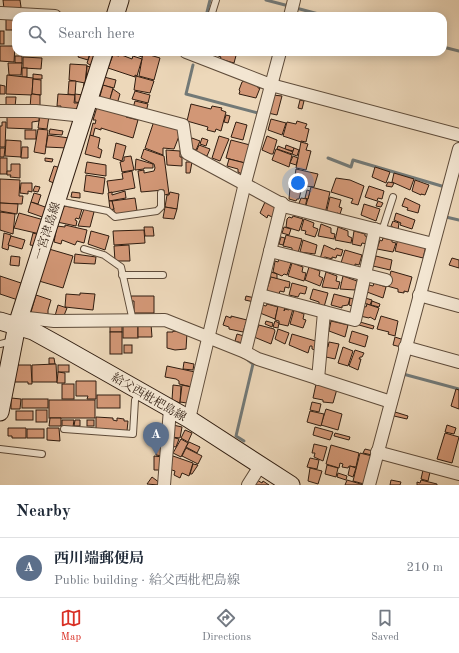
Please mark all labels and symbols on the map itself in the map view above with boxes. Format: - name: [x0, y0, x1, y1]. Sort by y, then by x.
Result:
- your location: [288, 173, 308, 193]
- street label: 一宮津島線: [31, 200, 63, 262]
- street label: 給父西枇杷島線: [109, 370, 189, 424]
- pin: A: [143, 422, 169, 455]

